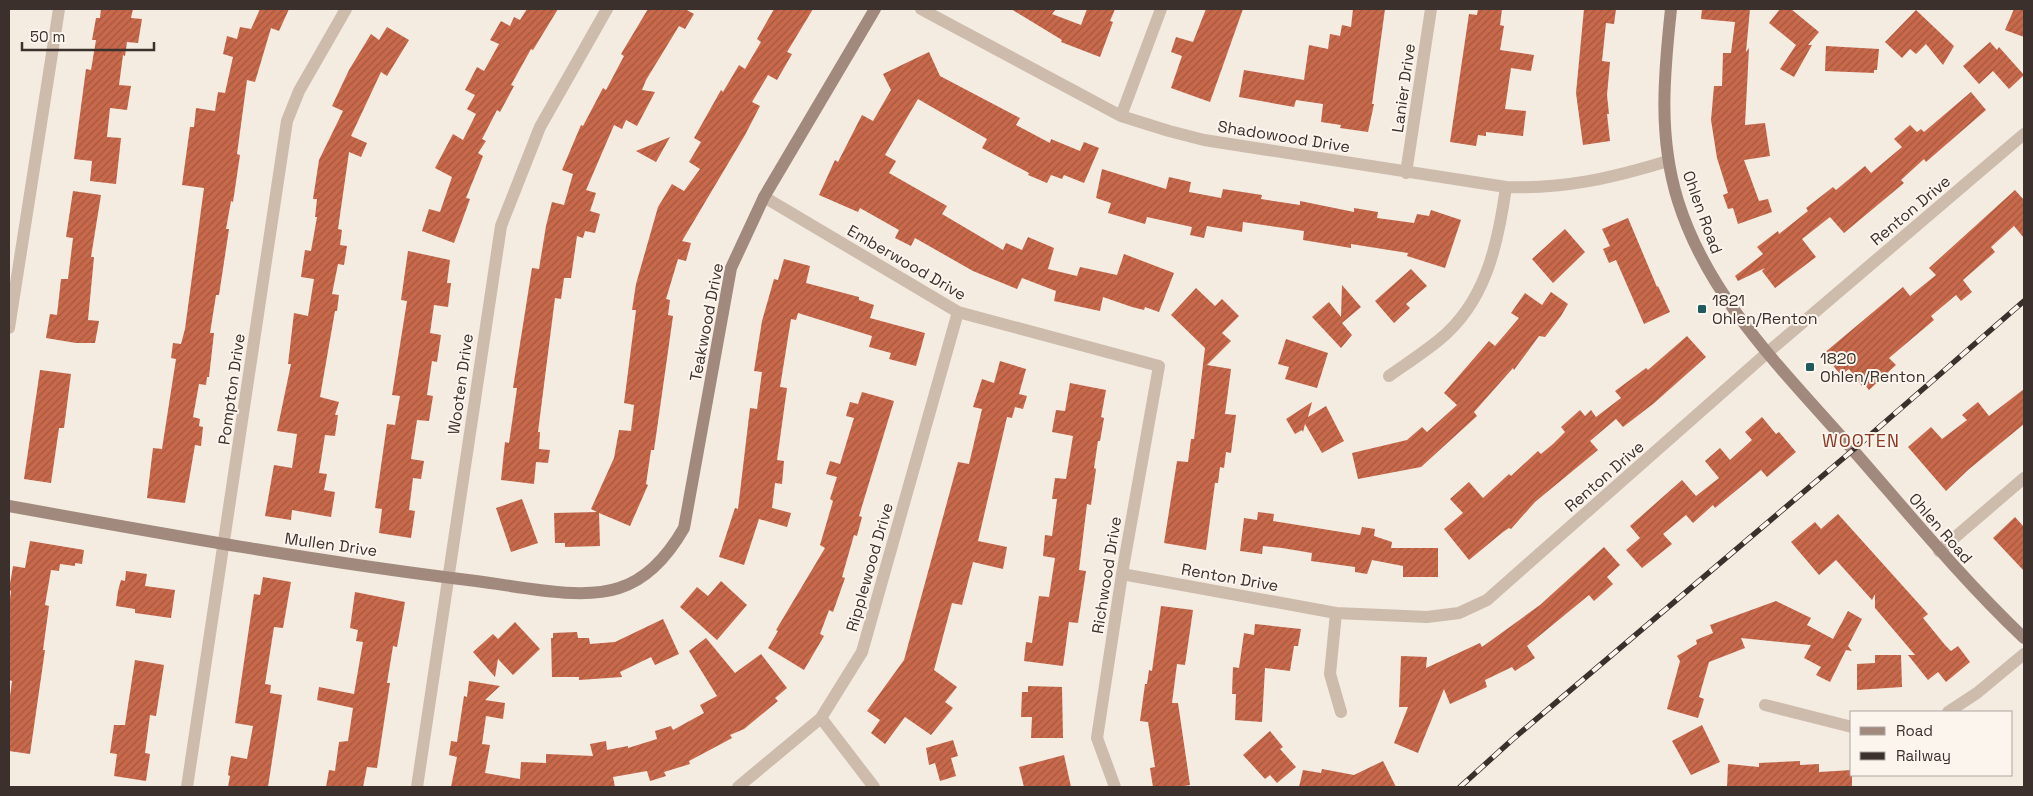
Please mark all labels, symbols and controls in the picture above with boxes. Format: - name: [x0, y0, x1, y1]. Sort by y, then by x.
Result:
- scale bar: [22, 20, 155, 52]
- text: 50 m: [30, 27, 65, 46]
- street label: Lanier Drive: [1387, 42, 1420, 134]
- street label: Shadowood Drive: [1216, 116, 1352, 157]
- street label: Ohlen Road: [1678, 168, 1727, 257]
- street label: Renton Drive: [1866, 171, 1955, 250]
- street label: Emberwood Drive: [844, 220, 970, 305]
- street label: Teakwood Drive: [685, 261, 728, 383]
- place label: 1821 Ohlen/Renton: [1712, 290, 1818, 329]
- marker: 1821 Ohlen/Renton: [1696, 303, 1708, 315]
- street label: Pompton Drive: [213, 332, 250, 446]
- street label: Wooten Drive: [443, 332, 478, 436]
- place label: 1820 Ohlen/Renton: [1820, 348, 1926, 387]
- marker: 1820 Ohlen/Renton: [1804, 361, 1816, 373]
- district label: WOOTEN: [1822, 429, 1900, 452]
- street label: Renton Drive: [1560, 436, 1648, 517]
- street label: Ohlen Road: [1904, 489, 1977, 568]
- street label: Ripplewood Drive: [841, 500, 898, 634]
- street label: Richwood Drive: [1087, 515, 1126, 635]
- street label: Mullen Drive: [283, 528, 379, 561]
- street label: Renton Drive: [1180, 559, 1280, 596]
- legend: [1850, 711, 2013, 776]
- text: Road: [1896, 721, 1933, 740]
- text: Railway: [1896, 746, 1951, 765]

